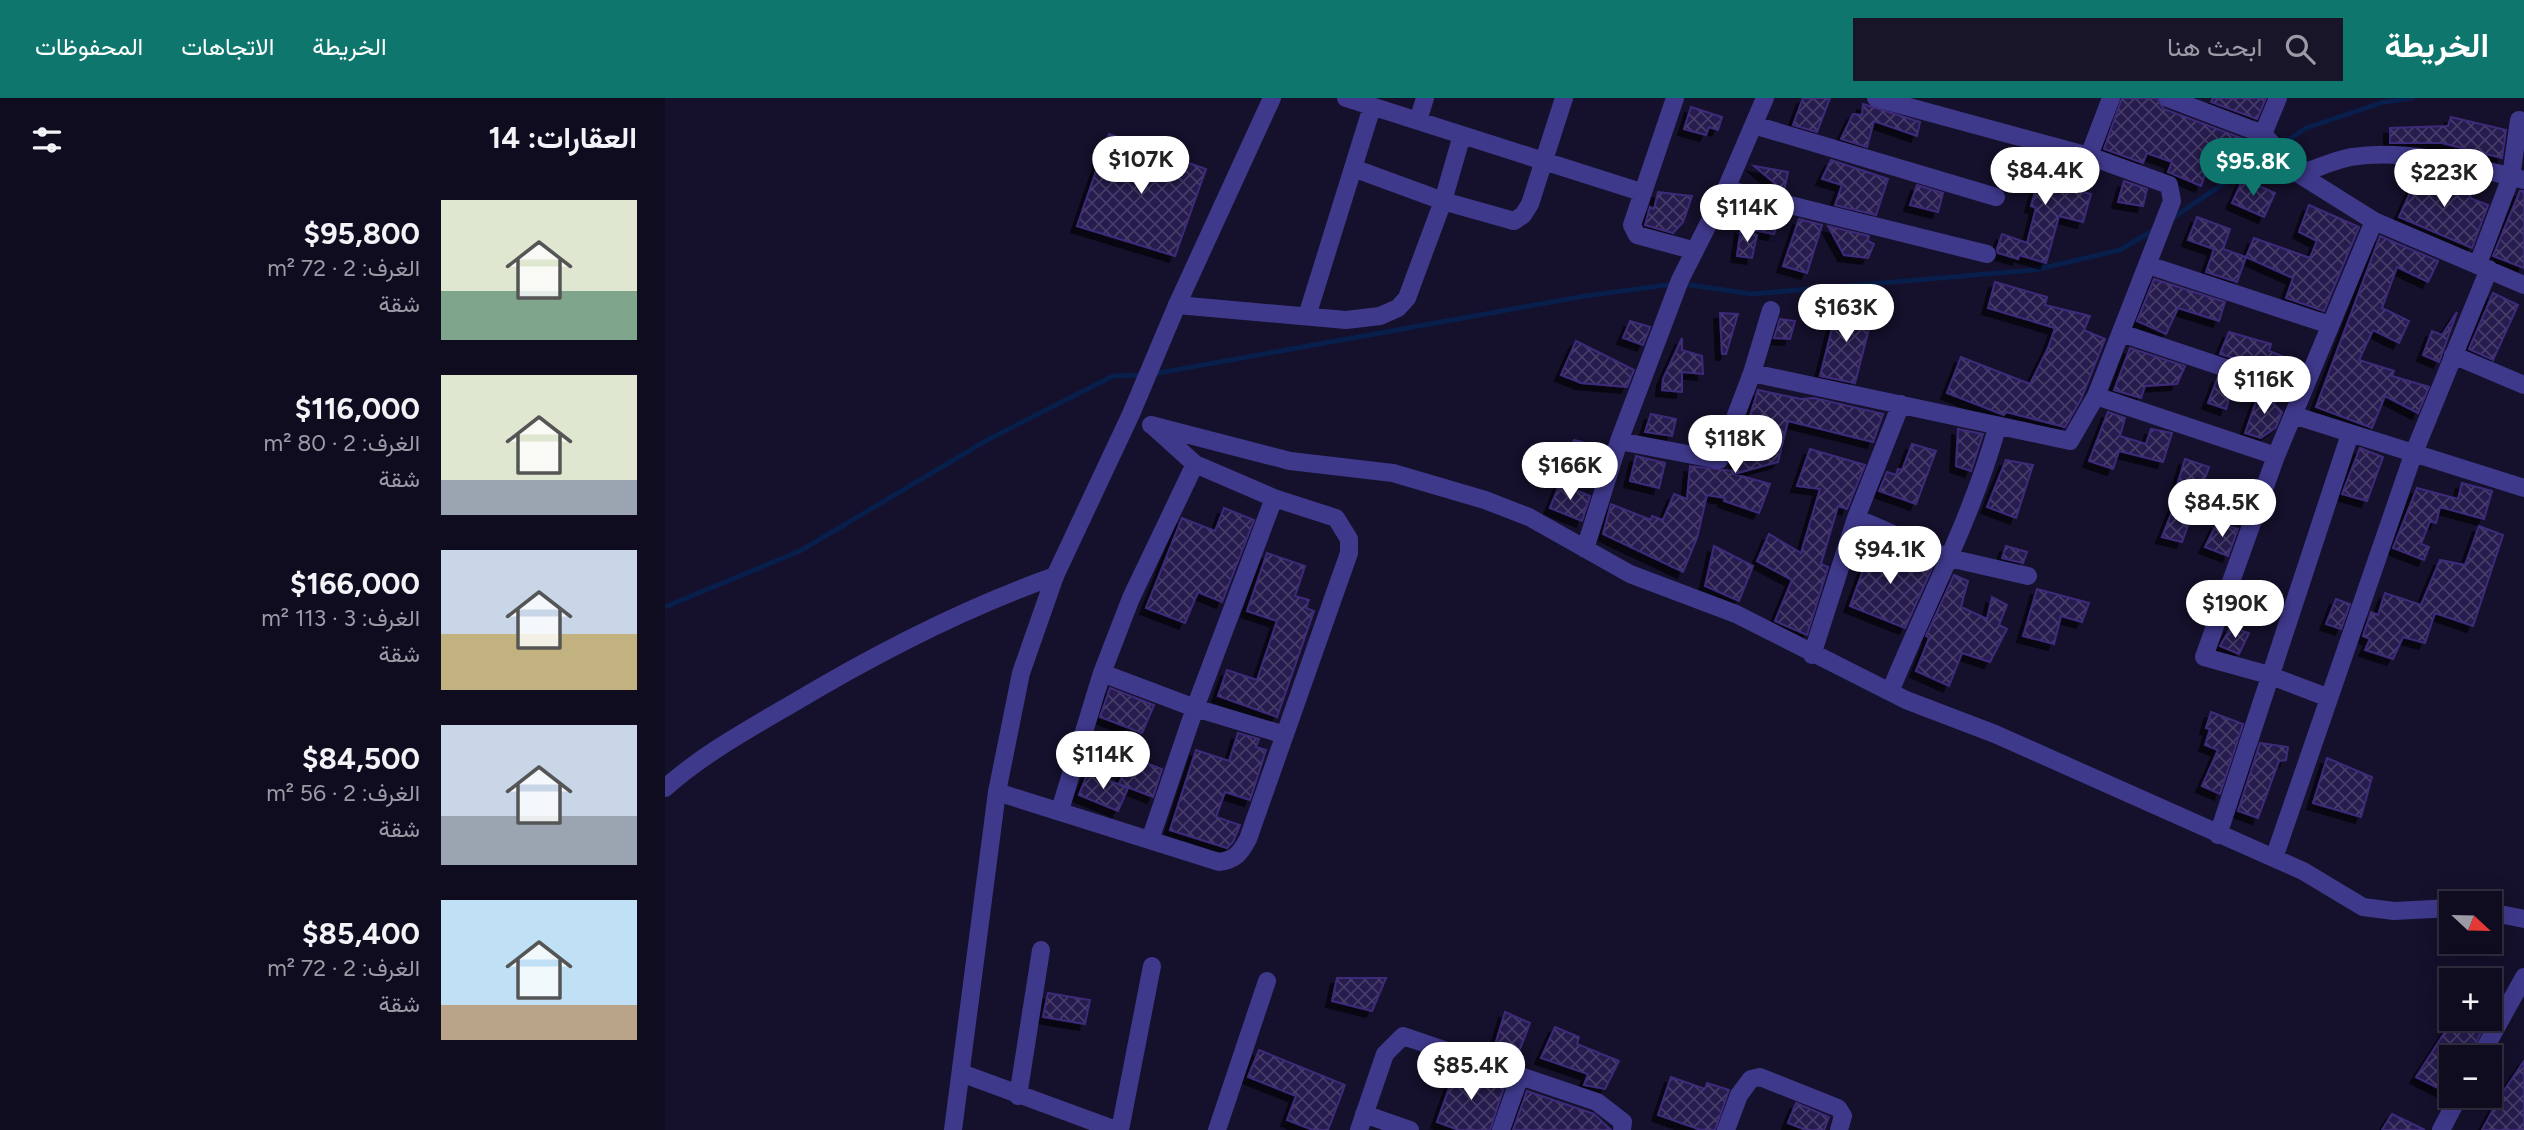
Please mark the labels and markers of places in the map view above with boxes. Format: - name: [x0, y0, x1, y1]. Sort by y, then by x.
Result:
- pin: $107K: [1092, 136, 1190, 196]
- pin: $95.8K: [2196, 139, 2310, 198]
- pin: $84.4K: [1988, 148, 2102, 207]
- pin: $223K: [2395, 150, 2493, 209]
- pin: $114K: [1698, 184, 1796, 244]
- pin: $163K: [1797, 285, 1895, 344]
- pin: $116K: [2215, 356, 2313, 416]
- pin: $118K: [1686, 416, 1784, 475]
- pin: $166K: [1521, 442, 1619, 502]
- pin: $84.5K: [2165, 480, 2279, 539]
- pin: $94.1K: [1833, 526, 1947, 586]
- pin: $190K: [2186, 580, 2284, 640]
- pin: $114K: [1054, 732, 1152, 791]
- pin: $85.4K: [1414, 1042, 1528, 1102]

